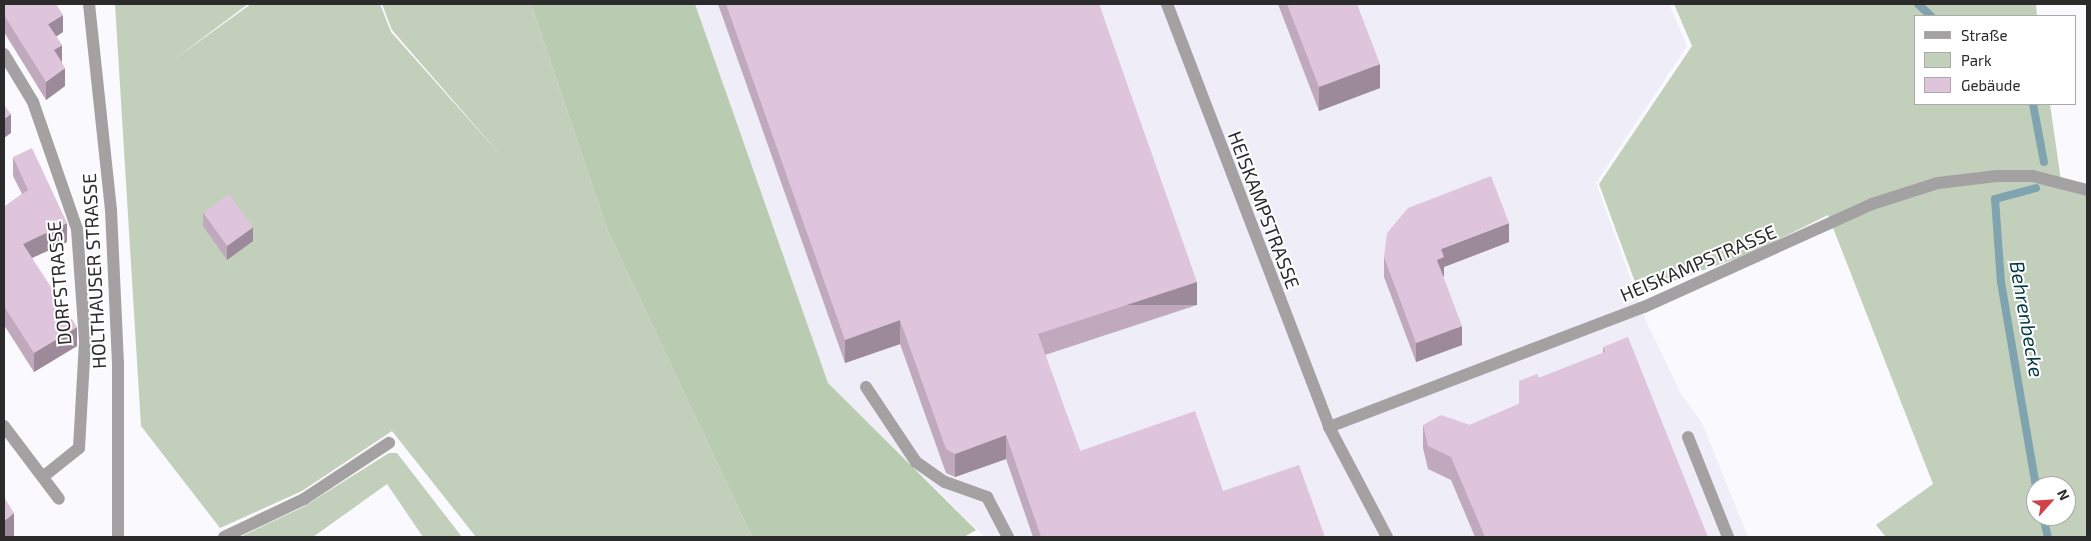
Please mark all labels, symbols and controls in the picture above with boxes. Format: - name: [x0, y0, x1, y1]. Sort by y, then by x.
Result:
- legend: [1914, 15, 2076, 105]
- text: Straße: [1961, 26, 2007, 44]
- text: Park: [1961, 51, 1992, 69]
- text: Gebäude: [1961, 76, 2020, 94]
- street label: HEISKAMPSTRASSE: [1223, 128, 1305, 292]
- street label: HOLTHAUSER STRASSE: [77, 173, 111, 369]
- street label: DORFSTRASSE: [42, 220, 76, 346]
- street label: HEISKAMPSTRASSE: [1617, 220, 1779, 306]
- water label: Behrenbecke: [2005, 259, 2049, 379]
- north arrow: [2026, 476, 2076, 526]
- text: N: [2054, 486, 2074, 503]

